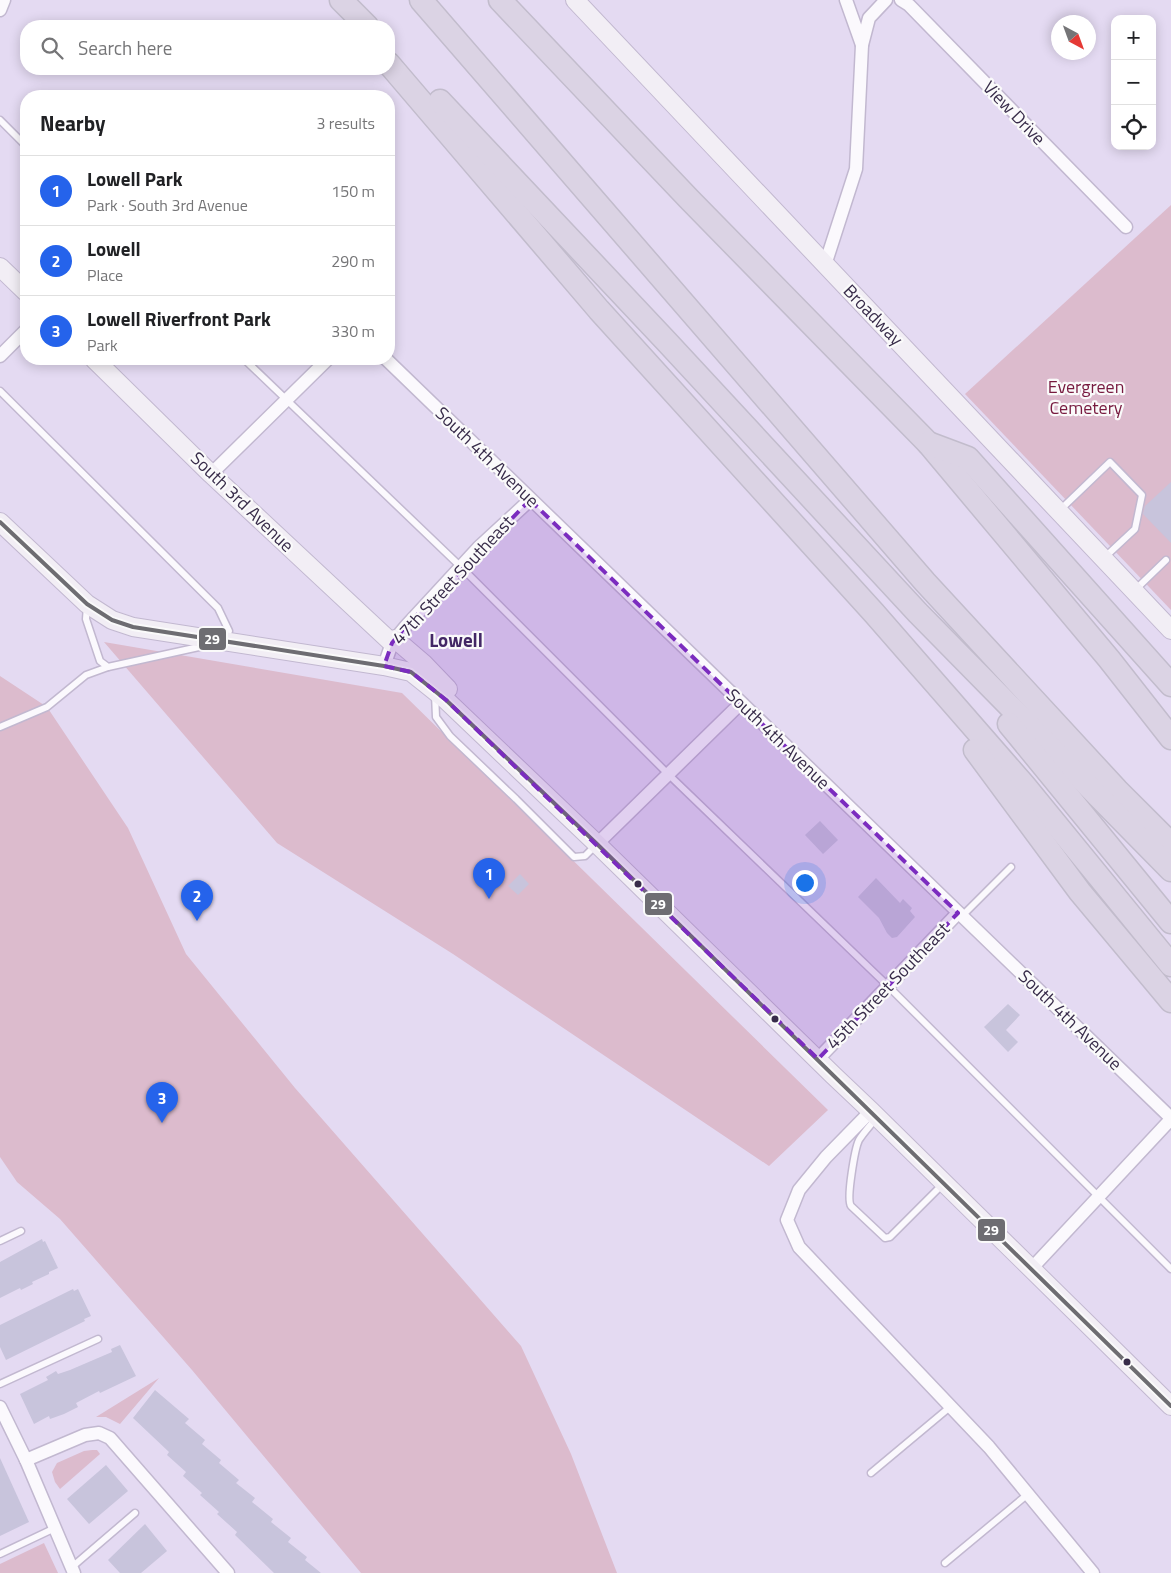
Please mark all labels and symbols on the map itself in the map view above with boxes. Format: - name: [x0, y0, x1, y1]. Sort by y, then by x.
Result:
- north arrow: [1051, 15, 1096, 60]
- street label: View Drive: [977, 74, 1052, 151]
- street label: Broadway: [837, 278, 910, 352]
- park label: Evergreen Cemetery: [1048, 373, 1124, 421]
- street label: South 4th Avenue: [429, 400, 545, 513]
- street label: South 3rd Avenue: [185, 445, 300, 558]
- street label: 47th Street Southeast: [385, 509, 520, 650]
- district label: Lowell: [429, 625, 483, 654]
- line badge: 29: [198, 627, 227, 651]
- text: 29: [204, 628, 220, 649]
- street label: South 4th Avenue: [720, 682, 836, 795]
- pin: 1: [473, 858, 505, 899]
- your location: [792, 870, 818, 896]
- unlabelled marker: [633, 879, 643, 889]
- pin: 2: [181, 880, 213, 921]
- line badge: 29: [644, 892, 673, 916]
- text: 29: [650, 893, 666, 914]
- street label: 45th Street Southeast: [820, 915, 956, 1055]
- street label: South 4th Avenue: [1012, 963, 1128, 1076]
- unlabelled marker: [770, 1014, 780, 1024]
- pin: 3: [146, 1082, 178, 1123]
- line badge: 29: [977, 1218, 1006, 1242]
- text: 29: [983, 1219, 999, 1240]
- unlabelled marker: [1122, 1357, 1132, 1367]

